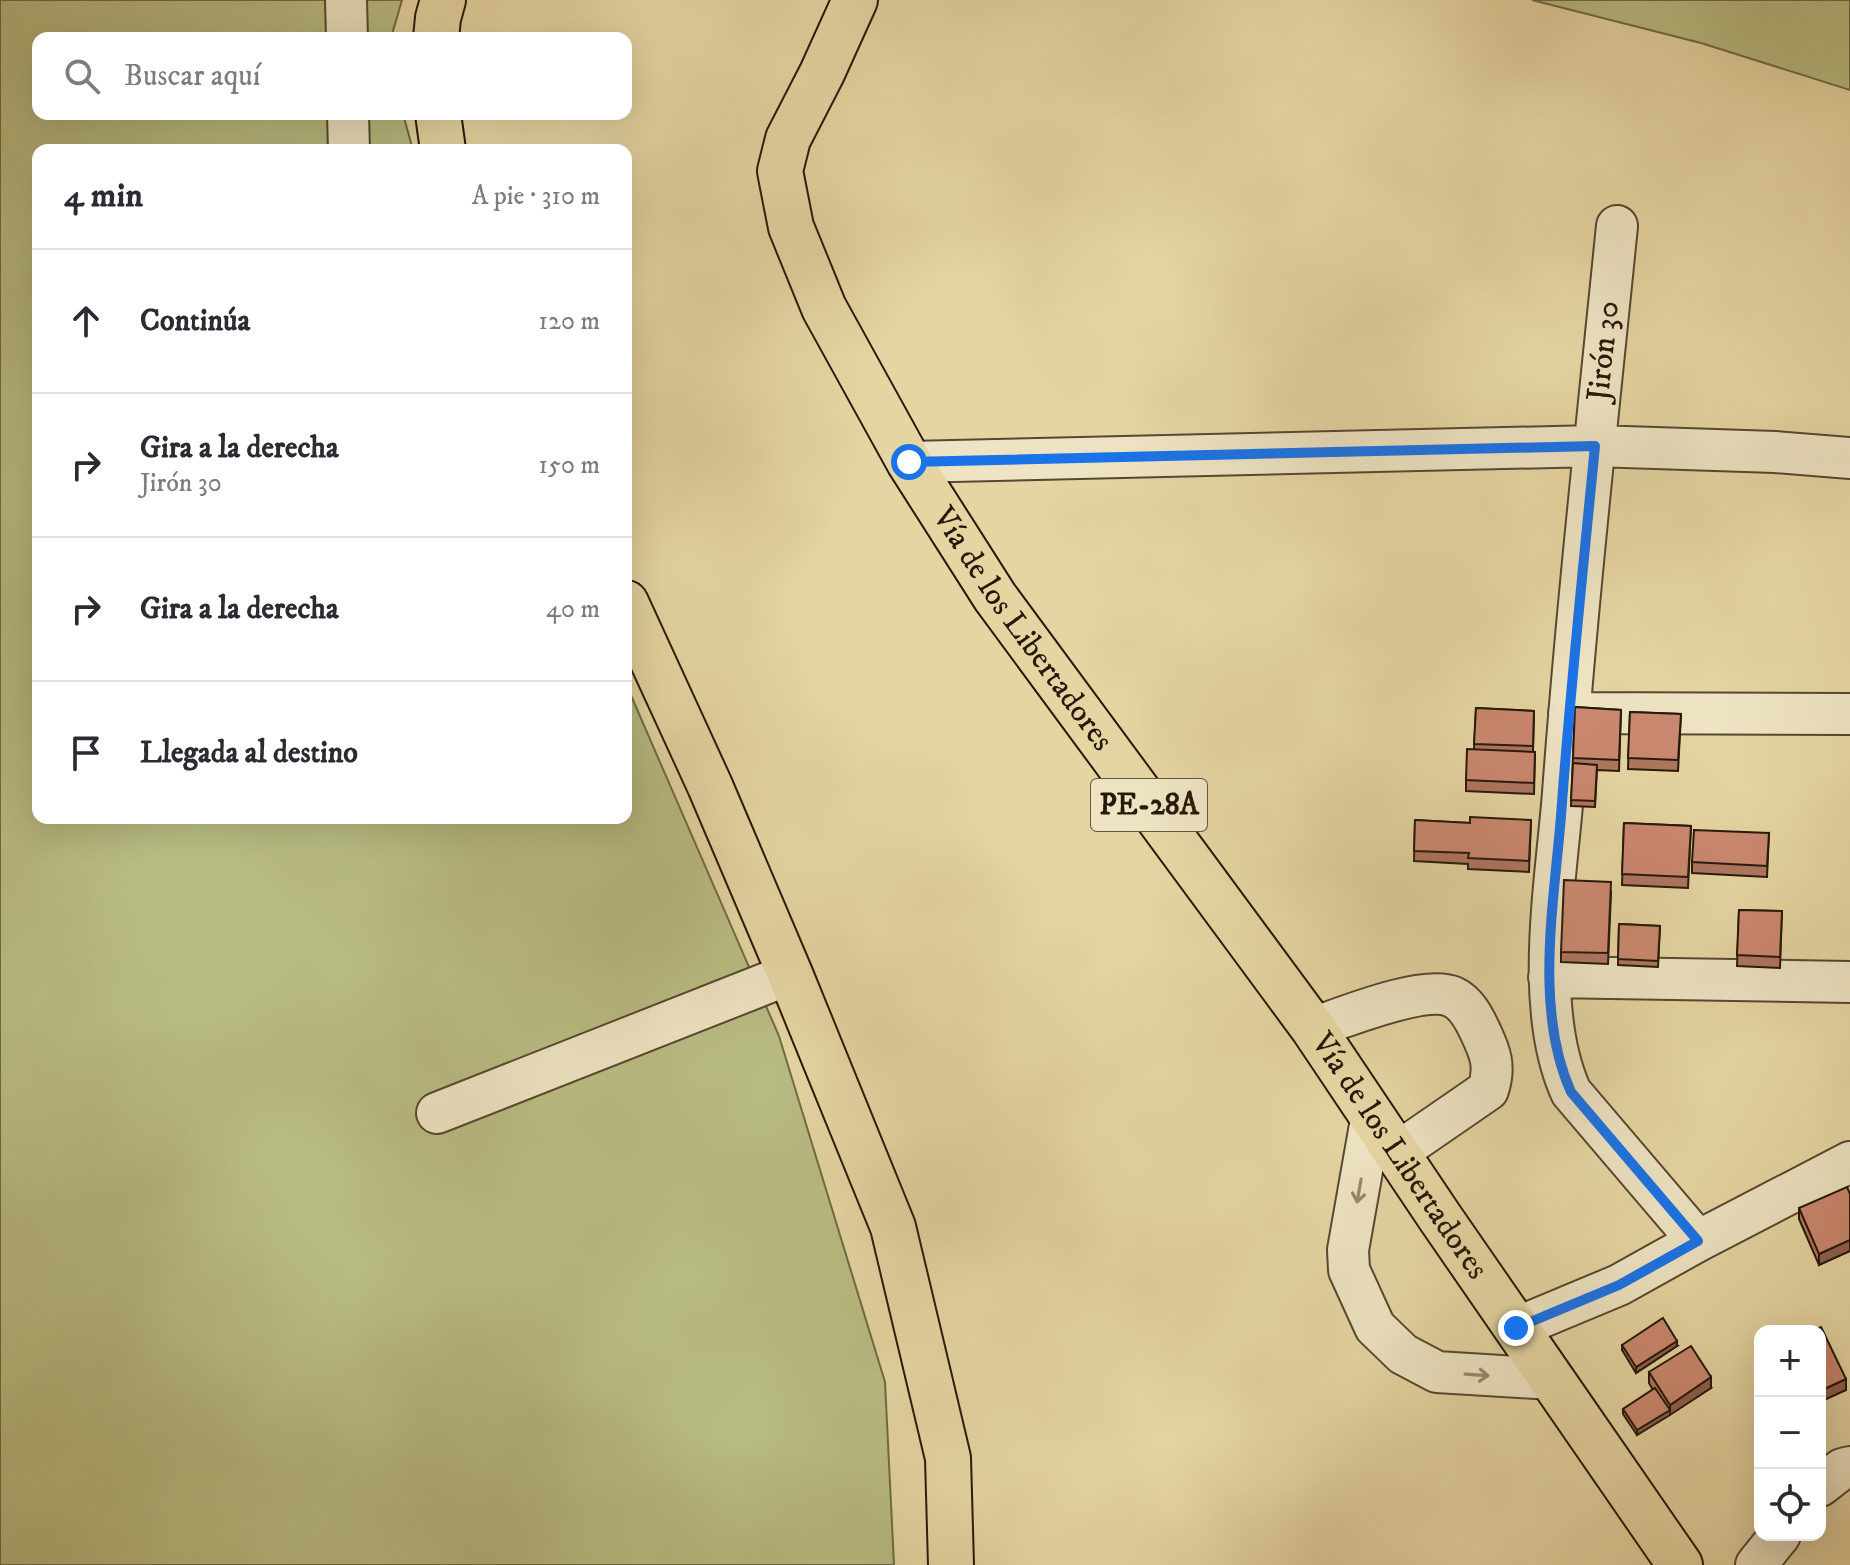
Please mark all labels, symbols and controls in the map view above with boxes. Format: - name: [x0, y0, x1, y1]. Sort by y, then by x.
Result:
- search box: [32, 32, 632, 120]
- icon: search: [60, 54, 104, 98]
- text: Buscar aquí: [124, 58, 261, 95]
- text: 4 min: [64, 175, 143, 217]
- text: A pie · 310 m: [472, 180, 600, 213]
- icon: ahead: [64, 299, 108, 343]
- street label: Jirón 30: [1579, 299, 1629, 406]
- text: Continúa: [140, 303, 250, 340]
- text: 120 m: [539, 305, 600, 338]
- text: Gira a la derecha: [140, 430, 339, 467]
- icon: right: [64, 443, 108, 487]
- route start: [891, 444, 927, 480]
- text: 150 m: [539, 449, 600, 482]
- text: Jirón 30: [140, 467, 222, 500]
- street label: Vía de los Libertadores: [923, 499, 1122, 759]
- icon: right: [64, 587, 108, 631]
- text: Gira a la derecha: [140, 591, 339, 628]
- text: 40 m: [546, 593, 600, 626]
- icon: arrive: [64, 731, 108, 775]
- text: Llegada al destino: [140, 735, 358, 772]
- road number: PE-28A: [1091, 779, 1207, 831]
- street label: Vía de los Libertadores: [1301, 1024, 1497, 1287]
- one-way arrow: [1350, 1178, 1365, 1203]
- route end: [1498, 1310, 1534, 1346]
- map controls: [1754, 1325, 1826, 1541]
- button: +: [1754, 1325, 1826, 1397]
- one-way arrow: [1463, 1368, 1490, 1383]
- button: −: [1754, 1397, 1826, 1469]
- button: locate: [1754, 1469, 1826, 1541]

